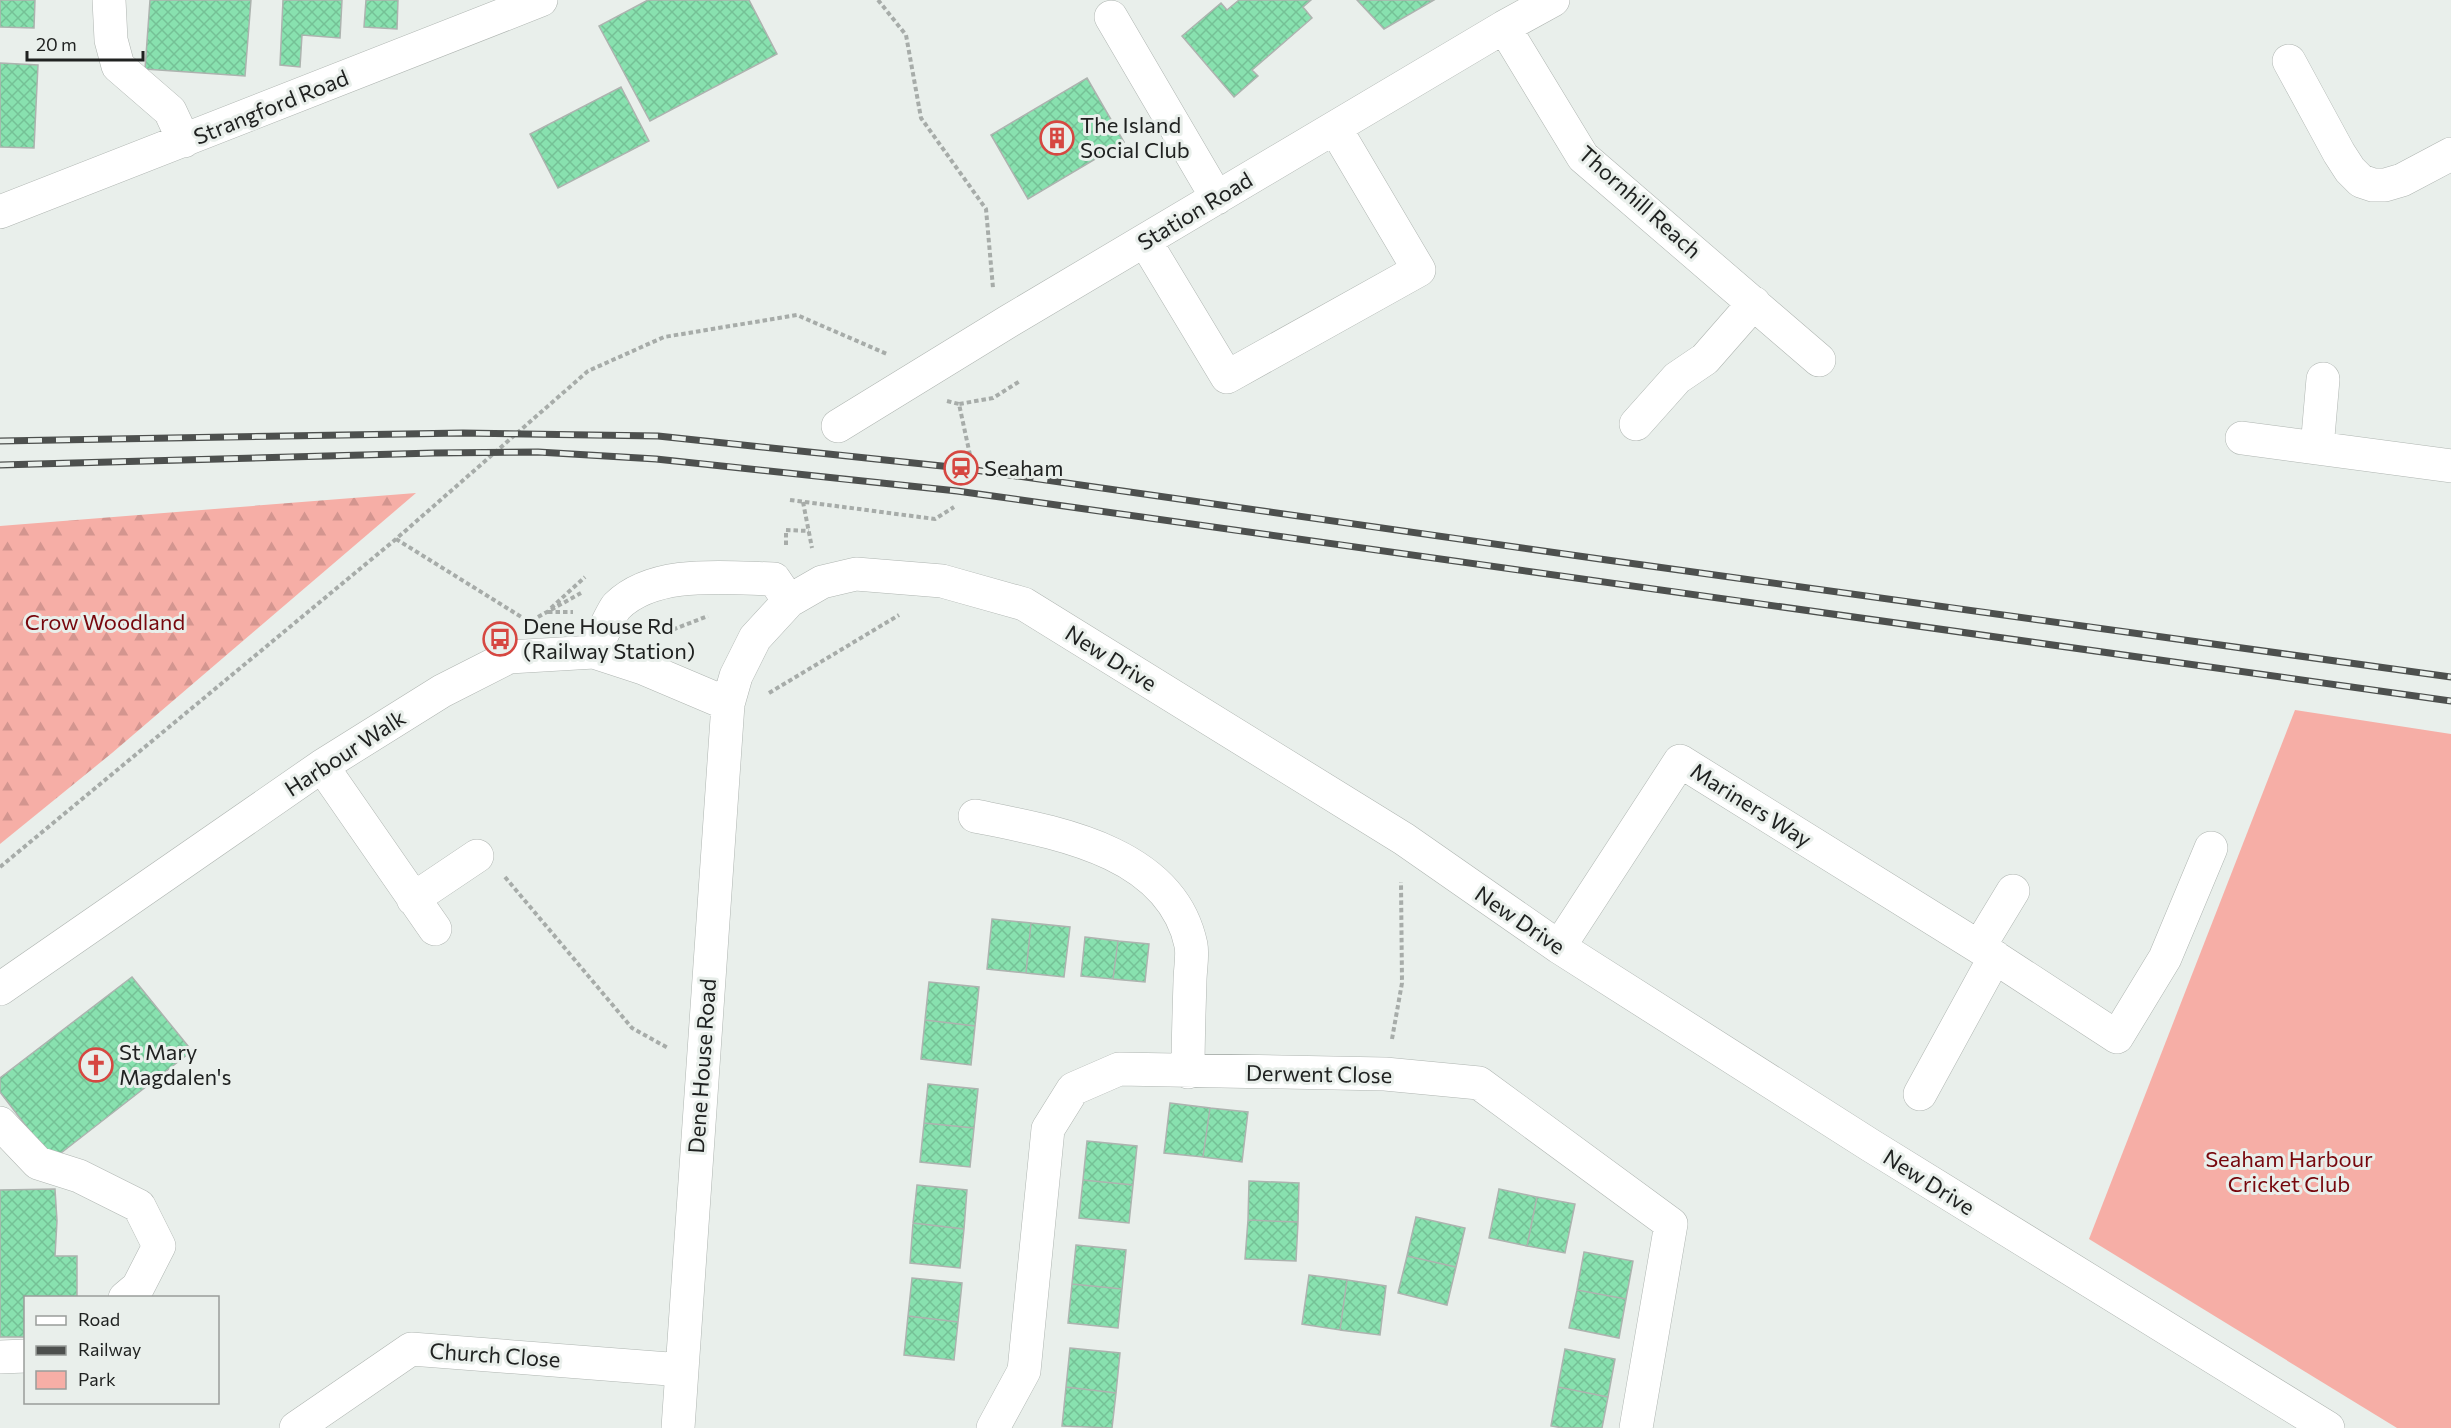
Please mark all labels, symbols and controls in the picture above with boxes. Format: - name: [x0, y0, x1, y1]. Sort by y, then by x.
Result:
- scale bar: [27, 24, 142, 62]
- text: 20 m: [36, 33, 77, 55]
- street label: Strangford Road: [190, 63, 352, 150]
- place label: The Island Social Club: [1080, 111, 1190, 163]
- building icon: The Island Social Club: [1039, 120, 1075, 156]
- street label: Thornhill Reach: [1574, 140, 1707, 264]
- street label: Station Road: [1132, 166, 1257, 255]
- station icon: Seaham: [943, 450, 979, 486]
- place label: Seaham: [984, 454, 1063, 481]
- park label: Crow Woodland: [25, 608, 185, 635]
- place label: Dene House Rd (Railway Station): [523, 612, 695, 664]
- street label: New Drive: [1060, 619, 1162, 696]
- bus stop icon: Dene House Rd (Railway Station): [482, 621, 518, 657]
- street label: Harbour Walk: [279, 703, 410, 802]
- street label: Mariners Way: [1686, 757, 1817, 852]
- street label: New Drive: [1470, 880, 1570, 960]
- street label: Dene House Road: [682, 978, 721, 1154]
- place label: St Mary Magdalen's: [119, 1038, 232, 1090]
- church icon: St Mary Magdalen's: [78, 1047, 114, 1083]
- street label: Derwent Close: [1246, 1059, 1392, 1088]
- street label: New Drive: [1878, 1143, 1980, 1220]
- park label: Seaham Harbour Cricket Club: [2205, 1145, 2373, 1197]
- legend: [24, 1296, 219, 1404]
- text: Road: [78, 1308, 120, 1330]
- street label: Church Close: [429, 1336, 561, 1373]
- text: Railway: [78, 1338, 141, 1360]
- text: Park: [78, 1368, 116, 1390]

